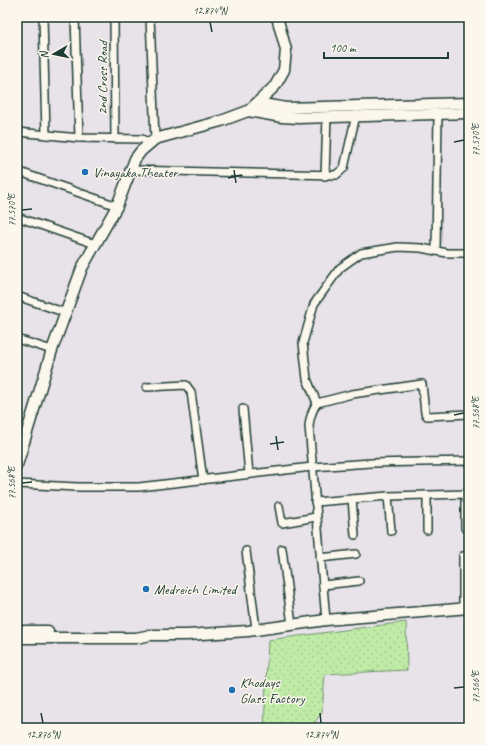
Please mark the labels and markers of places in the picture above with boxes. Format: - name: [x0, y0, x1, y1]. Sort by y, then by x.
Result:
- place label: Vinayaka Theater: [93, 164, 178, 181]
- marker: Vinayaka Theater: [80, 167, 90, 177]
- place label: Medreich Limited: [154, 581, 239, 598]
- marker: Medreich Limited: [141, 584, 151, 594]
- place label: Khodays Glass Factory: [240, 674, 306, 707]
- marker: Khodays Glass Factory: [227, 685, 237, 695]

